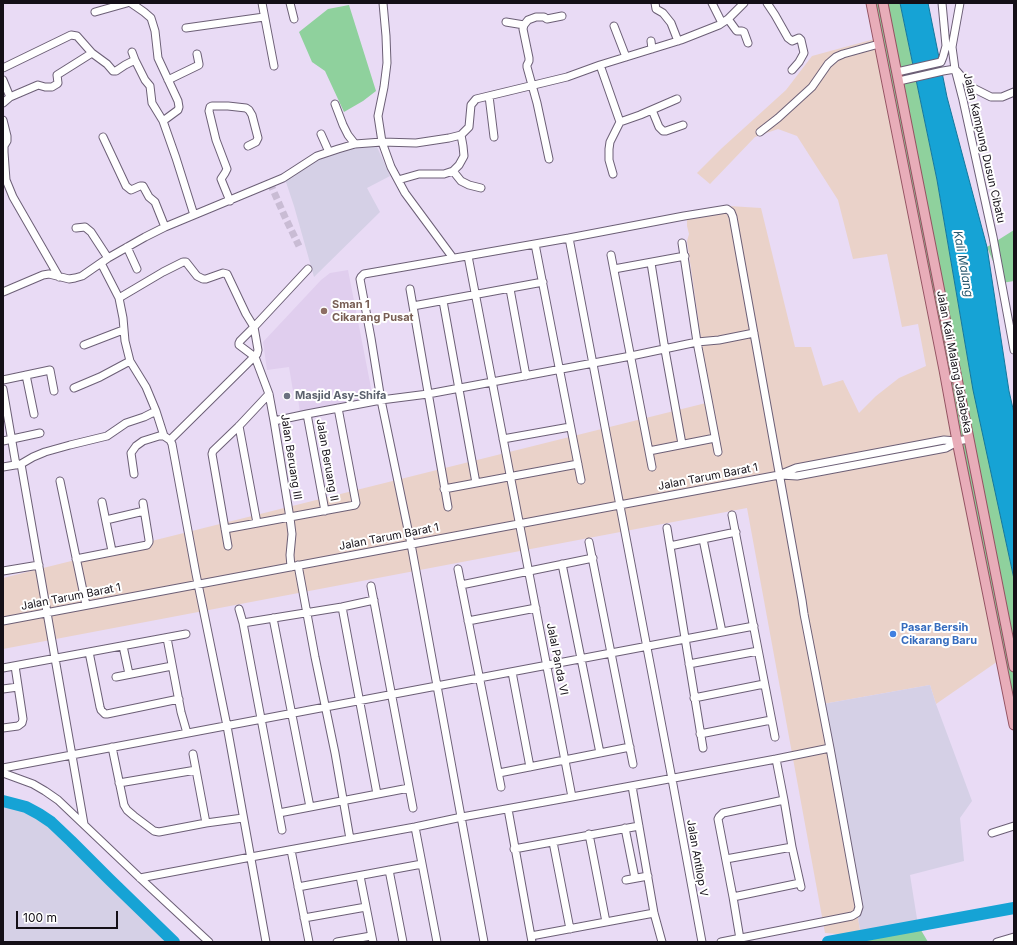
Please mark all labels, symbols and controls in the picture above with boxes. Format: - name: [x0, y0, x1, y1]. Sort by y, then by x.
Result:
- street label: Jalan Kampung Dusun Cibatu: [960, 72, 1008, 224]
- water label: Kali Malang: [950, 230, 976, 298]
- street label: Jalan Kali Malang Jababeka: [934, 290, 974, 434]
- place label: Sman 1 Cikarang Pusat: [332, 298, 414, 324]
- marker: Sman 1 Cikarang Pusat: [319, 306, 329, 316]
- place label: Masjid Asy-Shifa: [295, 389, 386, 403]
- marker: Masjid Asy-Shifa: [282, 391, 292, 401]
- street label: Jalan Beruang III: [278, 413, 304, 501]
- street label: Jalan Beruang II: [313, 418, 341, 502]
- street label: Jalan Tarum Barat 1: [657, 461, 759, 493]
- street label: Jalan Tarum Barat 1: [338, 521, 440, 553]
- street label: Jalan Tarum Barat 1: [20, 581, 122, 613]
- place label: Pasar Bersih Cikarang Baru: [901, 621, 977, 647]
- street label: Jalal Panda VI: [544, 622, 570, 696]
- marker: Pasar Bersih Cikarang Baru: [888, 629, 898, 639]
- street label: Jalan Antilop V: [684, 818, 710, 898]
- scale bar: [18, 903, 120, 929]
- text: 100 m: [23, 910, 57, 925]

